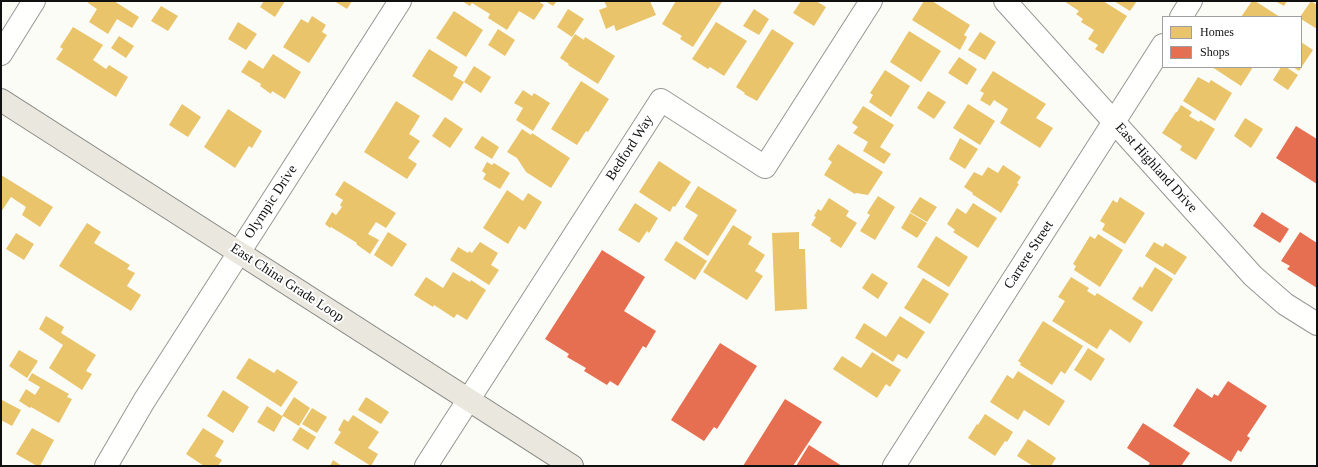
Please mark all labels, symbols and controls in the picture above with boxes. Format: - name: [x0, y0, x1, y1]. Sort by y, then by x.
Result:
- legend: [1162, 16, 1302, 68]
- text: Homes: [1200, 25, 1234, 39]
- text: Shops: [1200, 45, 1229, 59]
- street label: Bedford Way: [603, 112, 657, 184]
- street label: East Highland Drive: [1111, 120, 1201, 216]
- street label: Olympic Drive: [241, 162, 301, 242]
- street label: Carrere Street: [1001, 218, 1057, 292]
- street label: East China Grade Loop: [227, 240, 347, 326]

